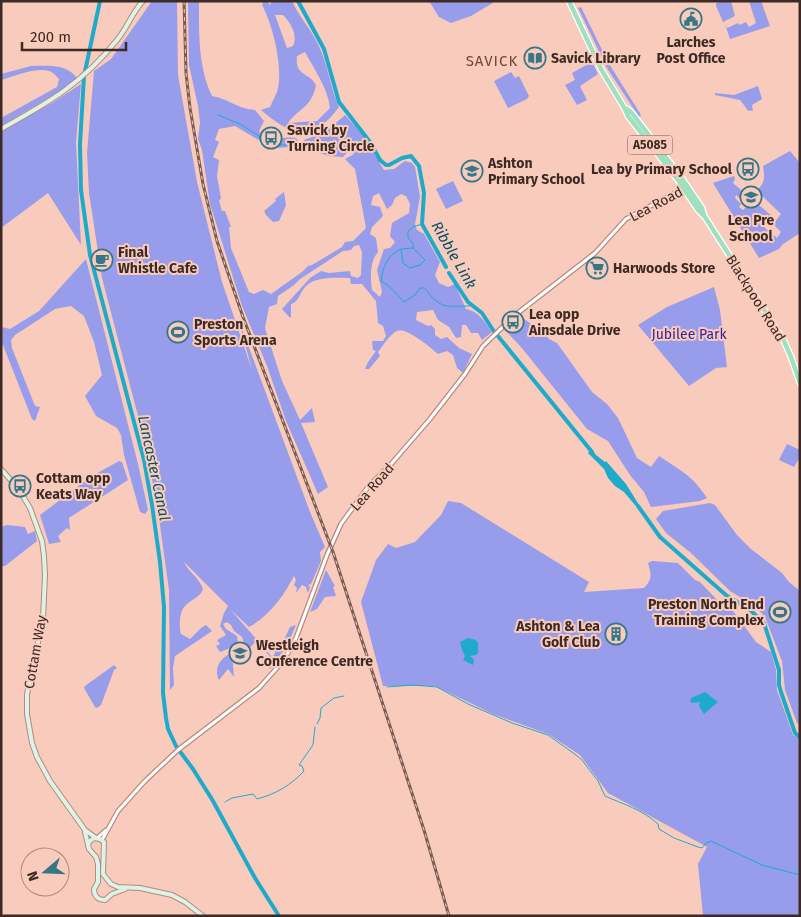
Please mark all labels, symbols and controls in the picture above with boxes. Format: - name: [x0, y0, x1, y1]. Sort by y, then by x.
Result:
- public building icon: Larches Post Office: [679, 7, 703, 31]
- scale bar: [22, 20, 126, 52]
- text: 200 m: [30, 28, 71, 46]
- place label: Larches Post Office: [657, 34, 726, 67]
- library icon: Savick Library: [523, 46, 547, 70]
- place label: Savick Library: [551, 50, 641, 67]
- district label: SAVICK: [466, 52, 518, 70]
- place label: Savick by Turning Circle: [287, 122, 375, 155]
- bus stop icon: Savick by Turning Circle: [259, 126, 283, 150]
- road number: A5085: [628, 136, 672, 154]
- place label: Ashton Primary School: [487, 155, 586, 188]
- bus stop icon: Lea by Primary School: [736, 157, 760, 181]
- school or university icon: Ashton Primary School: [460, 159, 484, 183]
- place label: Lea by Primary School: [591, 161, 733, 178]
- street label: Lea Road: [627, 183, 686, 225]
- school or university icon: Lea Pre School: [739, 185, 763, 209]
- place label: Lea Pre School: [728, 212, 774, 245]
- water label: Ribble Link: [427, 218, 481, 292]
- place label: Final Whistle Cafe: [118, 244, 197, 277]
- cafe icon: Final Whistle Cafe: [90, 248, 114, 272]
- street label: Blackpool Road: [722, 252, 789, 345]
- supermarket icon: Harwoods Store: [585, 256, 609, 280]
- place label: Harwoods Store: [613, 260, 715, 277]
- place label: Lea opp Ainsdale Drive: [528, 306, 621, 339]
- bus stop icon: Lea opp Ainsdale Drive: [501, 310, 525, 334]
- place label: Preston Sports Arena: [194, 316, 277, 349]
- sports icon: Preston Sports Arena: [166, 320, 190, 344]
- park label: Jubilee Park: [651, 326, 727, 343]
- water label: Lancaster Canal: [134, 414, 174, 522]
- street label: Lea Road: [347, 460, 398, 515]
- place label: Cottam opp Keats Way: [36, 470, 110, 503]
- bus stop icon: Cottam opp Keats Way: [8, 474, 32, 498]
- place label: Preston North End Training Complex: [648, 596, 765, 629]
- sports icon: Preston North End Training Complex: [768, 600, 792, 624]
- street label: Cottam Way: [21, 614, 50, 690]
- place label: Ashton & Lea Golf Club: [515, 618, 600, 651]
- building icon: Ashton & Lea Golf Club: [604, 622, 628, 646]
- place label: Westleigh Conference Centre: [256, 637, 373, 670]
- school or university icon: Westleigh Conference Centre: [228, 641, 252, 665]
- north arrow: [20, 847, 70, 897]
- text: N: [24, 869, 43, 883]

